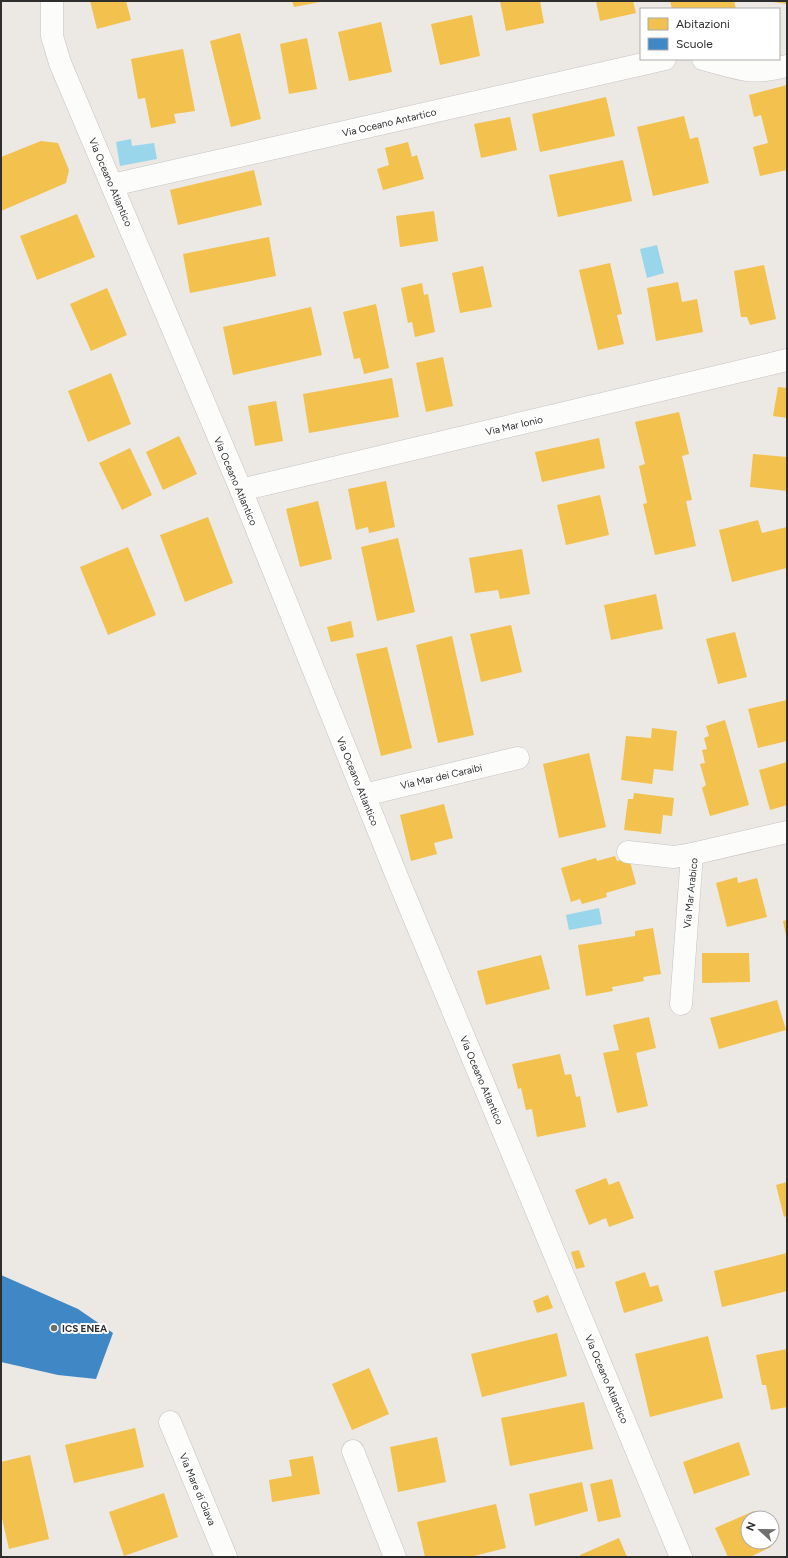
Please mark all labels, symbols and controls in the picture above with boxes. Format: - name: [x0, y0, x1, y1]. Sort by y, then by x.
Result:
- legend: [640, 8, 780, 60]
- text: Abitazioni: [676, 17, 730, 31]
- text: Scuole: [676, 37, 713, 51]
- street label: Via Oceano Antartico: [341, 105, 438, 140]
- street label: Via Oceano Atlantico: [86, 136, 135, 229]
- street label: Via Mar Ionio: [484, 413, 544, 438]
- street label: Via Oceano Atlantico: [211, 435, 260, 528]
- street label: Via Oceano Atlantico: [334, 735, 381, 828]
- street label: Via Mar dei Caraibi: [399, 761, 483, 792]
- street label: Via Mar Arabico: [680, 857, 701, 929]
- street label: Via Oceano Atlantico: [457, 1034, 506, 1127]
- place label: ICS ENEA: [62, 1322, 108, 1335]
- marker: ICS ENEA: [49, 1323, 59, 1333]
- street label: Via Oceano Atlantico: [582, 1333, 631, 1426]
- street label: Via Mare di Giava: [176, 1451, 219, 1527]
- north arrow: [740, 1510, 780, 1550]
- text: N: [744, 1520, 759, 1533]

